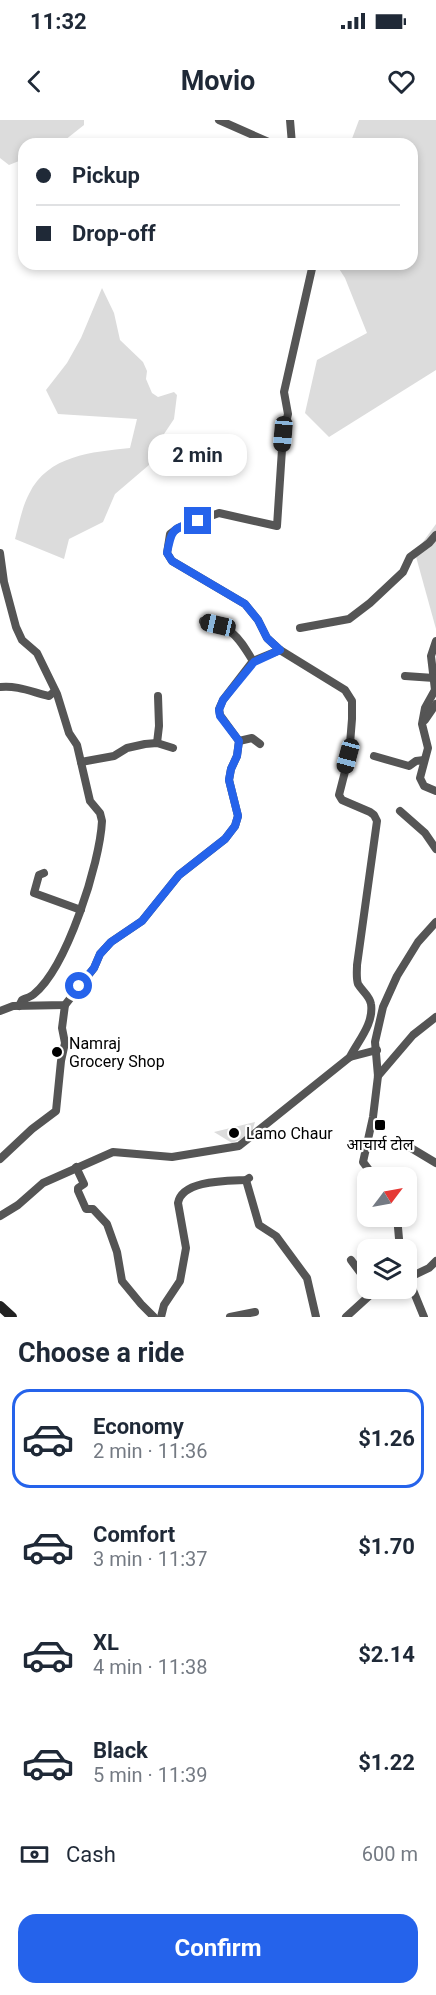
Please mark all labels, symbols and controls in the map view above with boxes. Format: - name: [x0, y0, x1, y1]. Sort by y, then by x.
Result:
- text: 11:32: [30, 9, 87, 34]
- icon: back: [18, 65, 51, 98]
- text: Movio: [181, 65, 255, 97]
- icon: heart: [385, 65, 418, 98]
- text: Pickup: [72, 163, 140, 188]
- text: Drop-off: [72, 221, 156, 246]
- car: [272, 415, 294, 453]
- callout: 2 min: [148, 434, 248, 476]
- text: 2 min: [172, 443, 223, 467]
- route end: [184, 507, 211, 534]
- car: [198, 612, 238, 638]
- car: [335, 736, 361, 776]
- route start: [65, 972, 92, 999]
- place label: Namraj Grocery Shop: [69, 1034, 165, 1071]
- marker: Namraj Grocery Shop: [50, 1045, 64, 1059]
- marker: आचार्य टोल: [373, 1118, 387, 1132]
- place label: Lamo Chaur: [246, 1124, 333, 1143]
- marker: Lamo Chaur: [227, 1126, 241, 1140]
- place label: आचार्य टोल: [347, 1135, 415, 1154]
- north arrow: [357, 1167, 417, 1227]
- map controls: [357, 1167, 417, 1299]
- button: layers: [357, 1239, 417, 1299]
- text: Choose a ride: [18, 1337, 184, 1369]
- icon: car: [21, 1412, 75, 1466]
- text: Economy: [93, 1414, 184, 1439]
- text: $1.26: [358, 1426, 415, 1451]
- text: 2 min · 11:36: [93, 1439, 208, 1463]
- icon: car: [21, 1520, 75, 1574]
- text: Comfort: [93, 1522, 175, 1547]
- text: $1.70: [358, 1534, 415, 1559]
- text: 3 min · 11:37: [93, 1547, 208, 1571]
- icon: car: [21, 1628, 75, 1682]
- text: XL: [93, 1630, 119, 1655]
- text: $2.14: [358, 1642, 415, 1667]
- text: 4 min · 11:38: [93, 1655, 208, 1679]
- icon: car: [21, 1736, 75, 1790]
- text: Black: [93, 1738, 148, 1763]
- text: $1.22: [358, 1750, 415, 1775]
- text: 5 min · 11:39: [93, 1763, 208, 1787]
- icon: cash: [18, 1838, 51, 1871]
- text: Cash: [66, 1842, 116, 1867]
- text: 600 m: [362, 1842, 418, 1866]
- button: Confirm: [18, 1914, 418, 1983]

